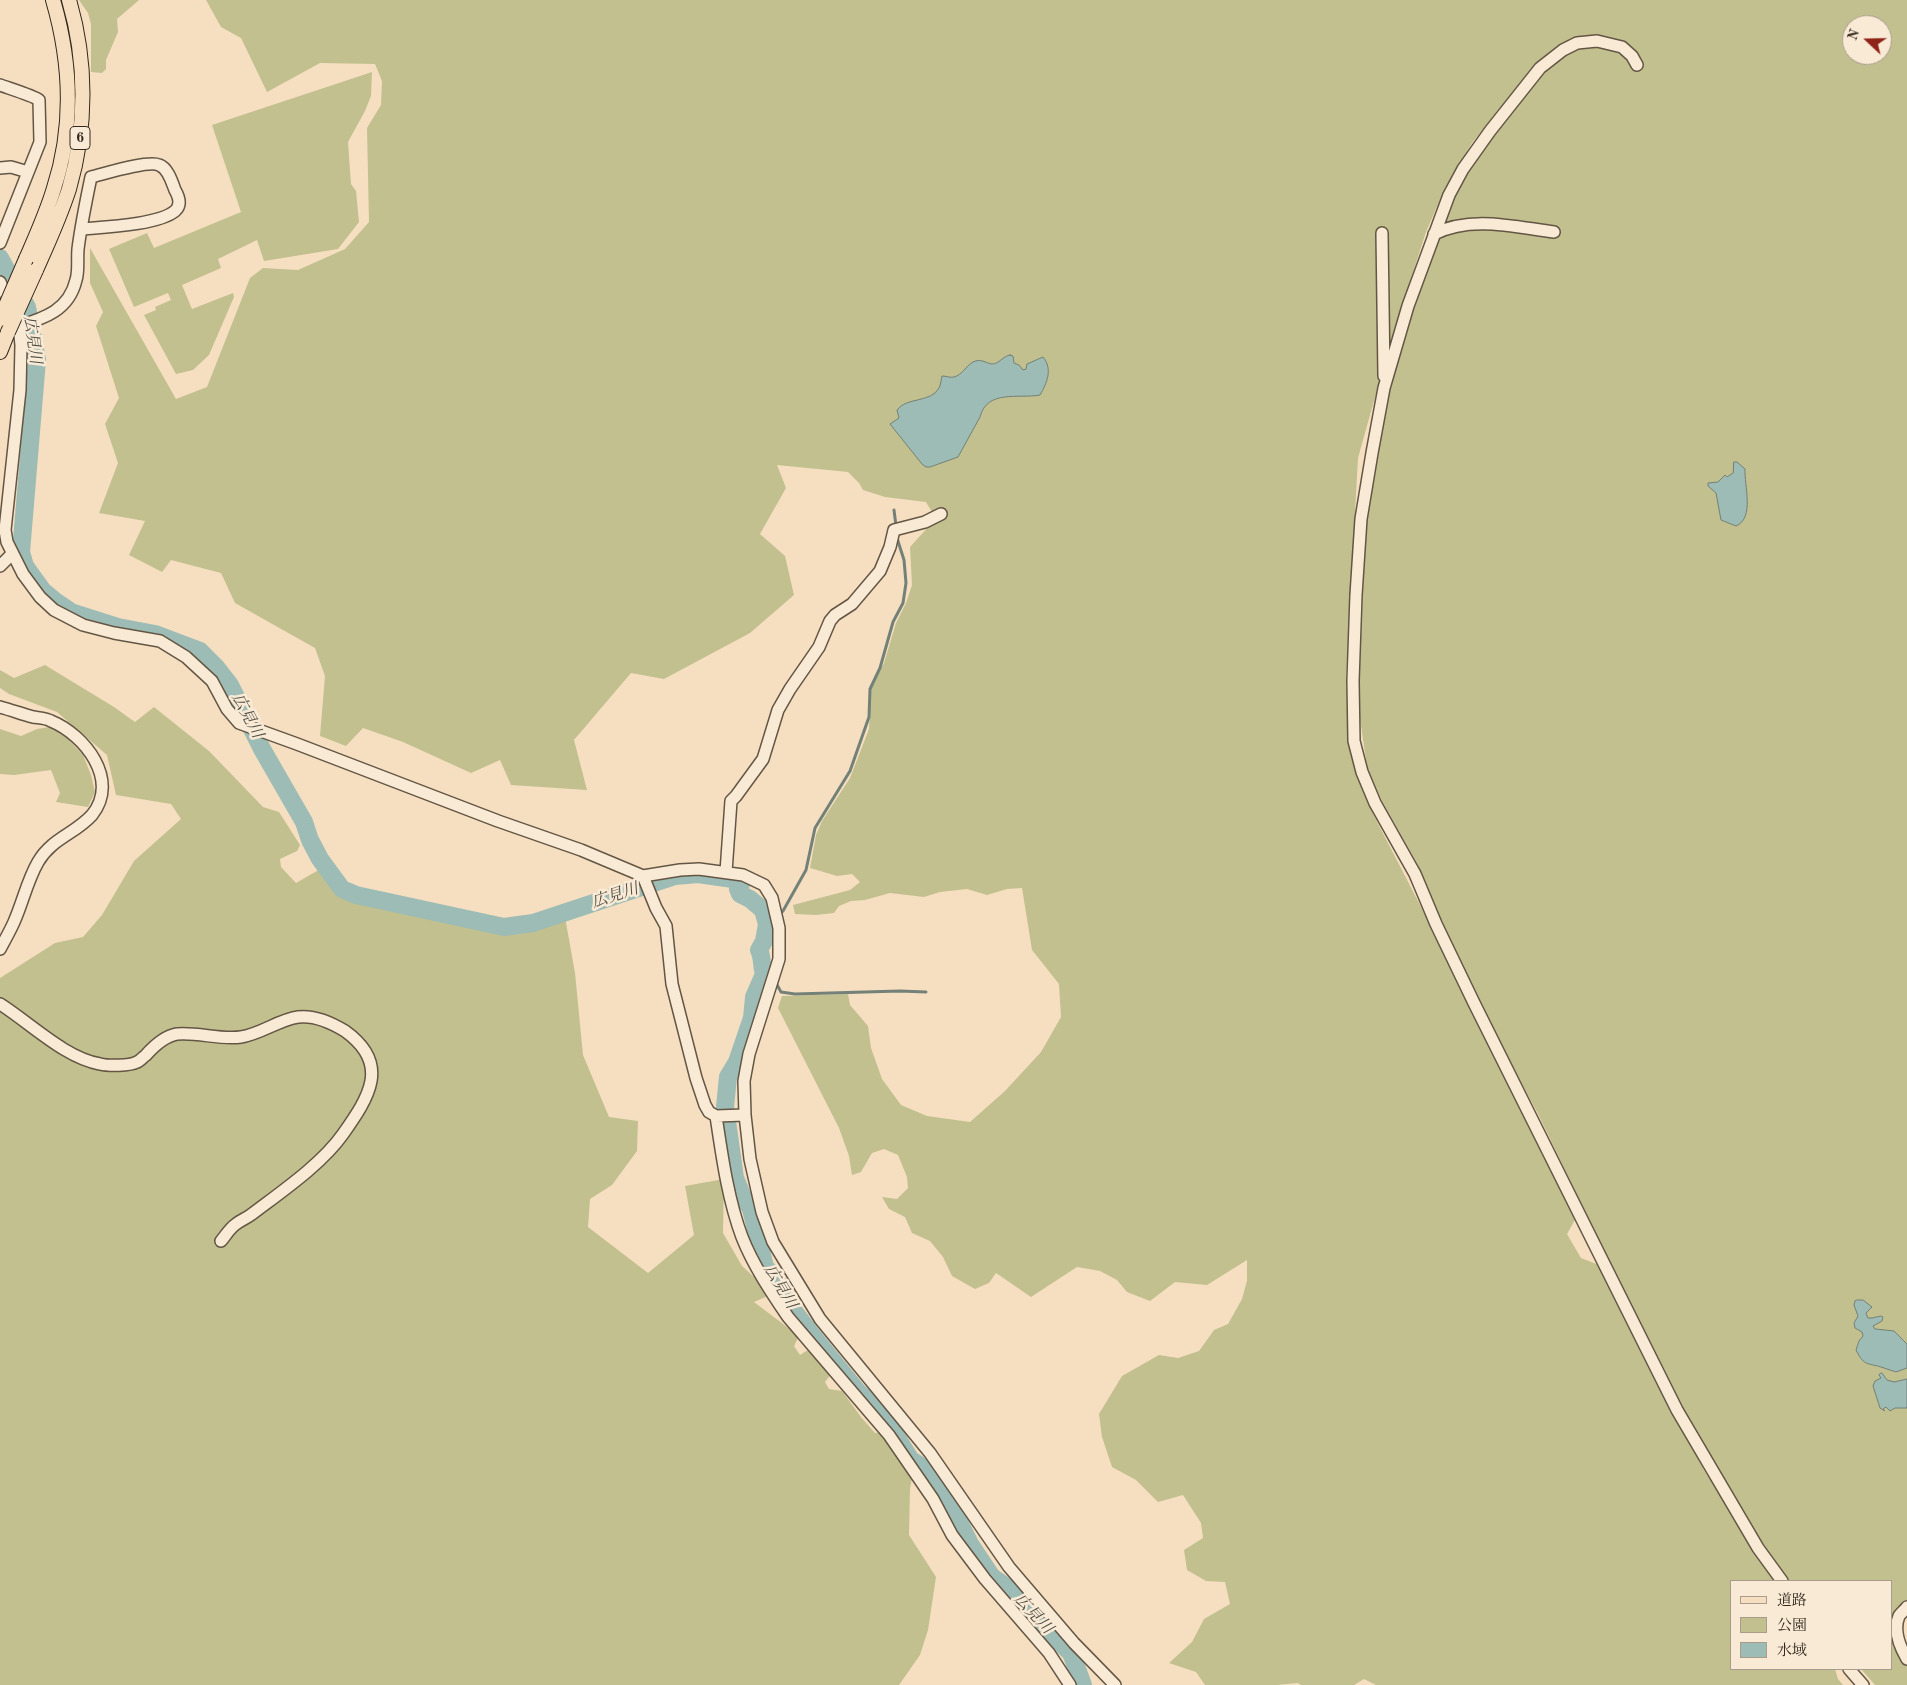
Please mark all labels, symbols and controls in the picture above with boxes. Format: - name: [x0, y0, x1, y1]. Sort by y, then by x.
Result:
- north arrow: [1842, 15, 1892, 65]
- text: N: [1845, 27, 1862, 42]
- road number: 6: [70, 126, 90, 150]
- water label: 広見川: [19, 315, 45, 365]
- water label: 広見川: [227, 690, 267, 742]
- water label: 広見川: [589, 879, 641, 913]
- water label: 広見川: [759, 1261, 801, 1313]
- legend: [1730, 1580, 1892, 1670]
- water label: 広見川: [1010, 1590, 1056, 1638]
- text: 道路: [1777, 1594, 1807, 1609]
- text: 公園: [1777, 1619, 1807, 1634]
- text: 水域: [1777, 1644, 1807, 1659]

